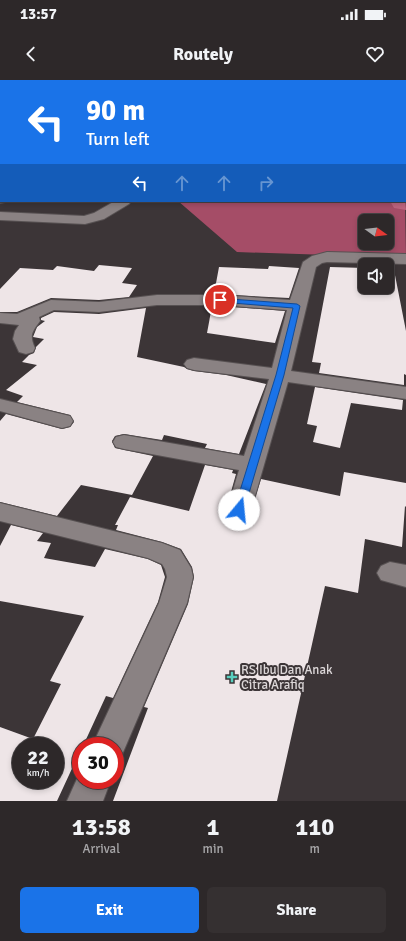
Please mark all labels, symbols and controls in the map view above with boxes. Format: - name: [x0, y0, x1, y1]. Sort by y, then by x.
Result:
- text: 13:57: [20, 5, 57, 23]
- icon: back: [20, 43, 42, 65]
- text: Routely: [173, 43, 233, 65]
- icon: heart: [364, 43, 386, 65]
- text: 90 m: [86, 94, 145, 128]
- icon: left: [20, 96, 72, 148]
- text: Turn left: [86, 128, 149, 150]
- icon: left: [129, 172, 151, 194]
- icon: ahead: [171, 172, 193, 194]
- icon: ahead: [213, 172, 235, 194]
- icon: right: [255, 172, 277, 194]
- north arrow: [358, 214, 394, 250]
- map controls: [358, 214, 394, 294]
- button: sound: [358, 258, 394, 294]
- pin: [203, 283, 237, 317]
- icon: arrive: [209, 289, 231, 311]
- position arrow: [218, 489, 260, 531]
- place label: RS Ibu Dan Anak Citra Arafiq: [241, 662, 333, 693]
- marker: RS Ibu Dan Anak Citra Arafiq: [226, 671, 238, 683]
- speed limit sign: 30: [72, 737, 124, 789]
- text: 22: [27, 745, 49, 770]
- text: km/h: [27, 767, 49, 779]
- text: 13:58: [72, 812, 131, 842]
- text: 1: [207, 812, 219, 842]
- text: 110: [295, 812, 334, 842]
- text: Arrival: [83, 841, 120, 857]
- text: min: [203, 841, 224, 857]
- text: m: [310, 841, 320, 857]
- button: Exit: [20, 887, 199, 933]
- button: Share: [207, 887, 386, 933]

